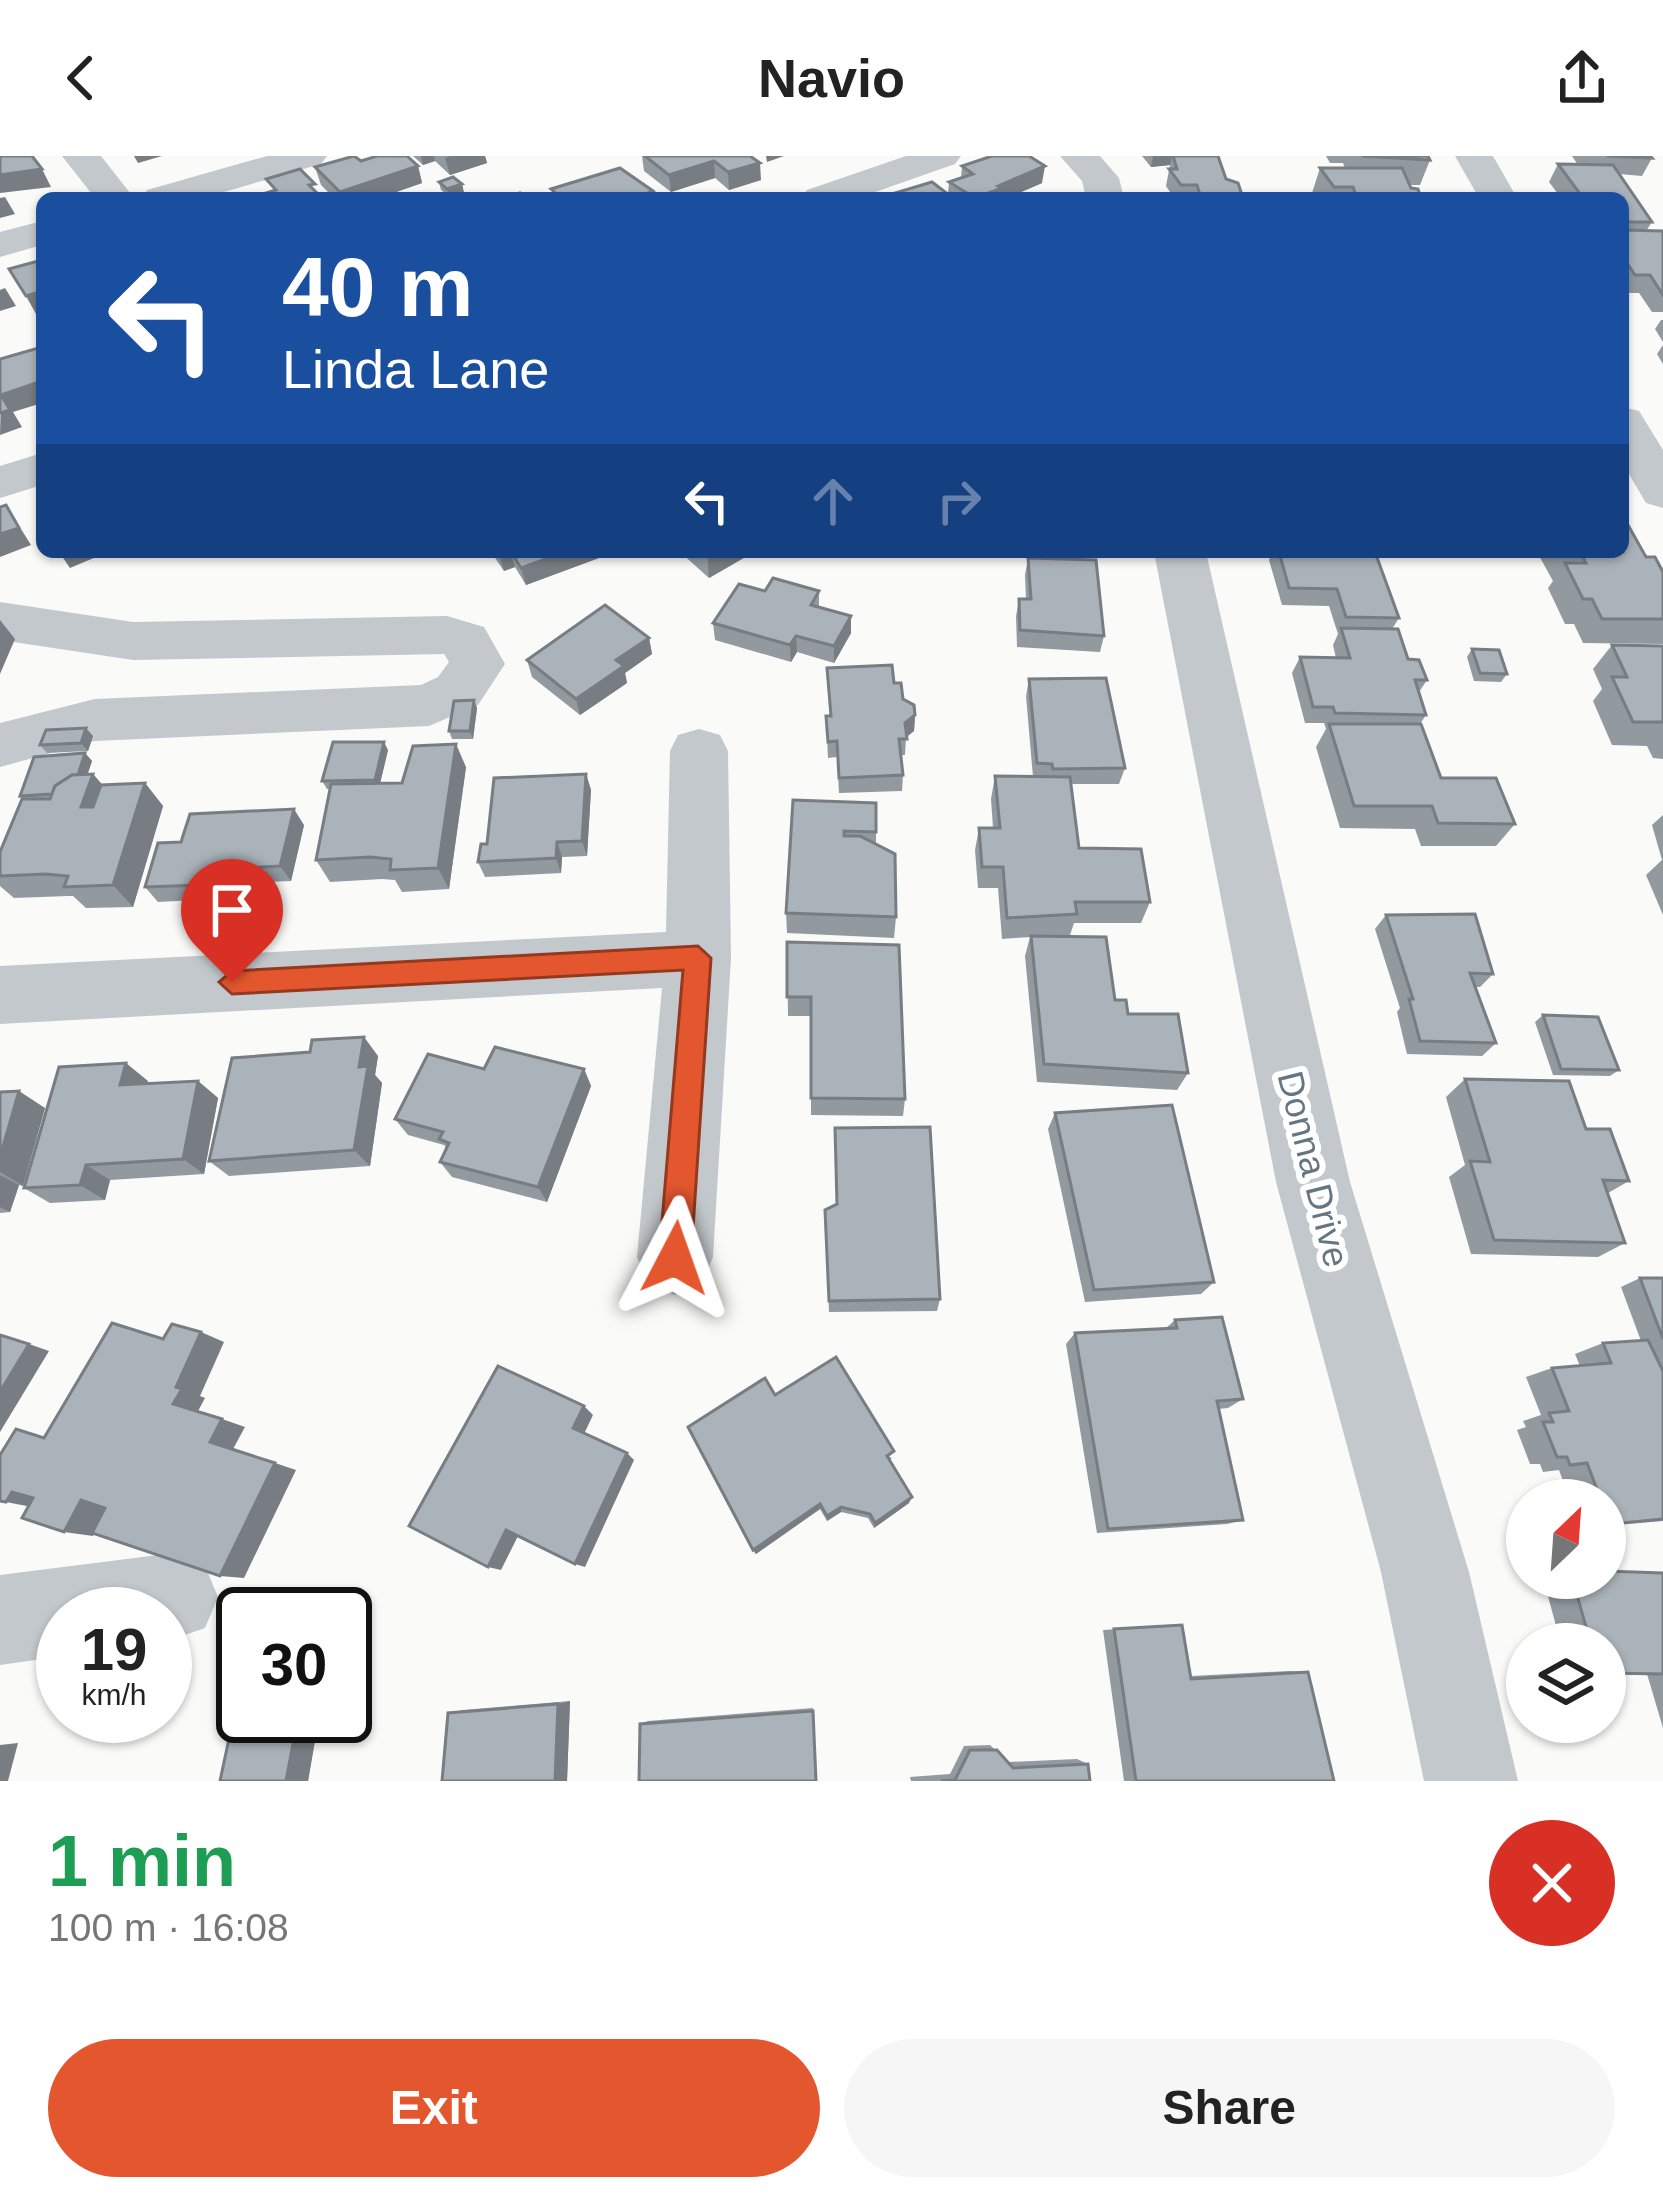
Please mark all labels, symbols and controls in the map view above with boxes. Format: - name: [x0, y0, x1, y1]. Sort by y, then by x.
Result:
- icon: back: [48, 45, 114, 111]
- icon: share: [1549, 45, 1615, 111]
- text: Navio: [758, 48, 905, 108]
- icon: left: [84, 240, 240, 396]
- text: 40 m: [282, 240, 473, 334]
- text: Linda Lane: [282, 339, 549, 399]
- icon: left: [674, 468, 740, 534]
- icon: ahead: [800, 468, 866, 534]
- icon: right: [926, 468, 992, 534]
- pin: [181, 859, 283, 982]
- icon: arrive: [199, 877, 265, 943]
- street label: Donna Drive: [1269, 1067, 1358, 1271]
- position arrow: [612, 1195, 738, 1321]
- north arrow: [1506, 1479, 1626, 1599]
- map controls: [1506, 1479, 1626, 1743]
- speed limit sign: 30: [216, 1587, 372, 1743]
- text: 19: [81, 1616, 147, 1683]
- button: layers: [1506, 1623, 1626, 1743]
- text: km/h: [81, 1678, 147, 1711]
- button: close: [1489, 1820, 1615, 1946]
- text: 1 min: [48, 1821, 236, 1901]
- text: 100 m · 16:08: [48, 1906, 289, 1949]
- button: Exit: [48, 2039, 820, 2177]
- button: Share: [844, 2039, 1615, 2177]

